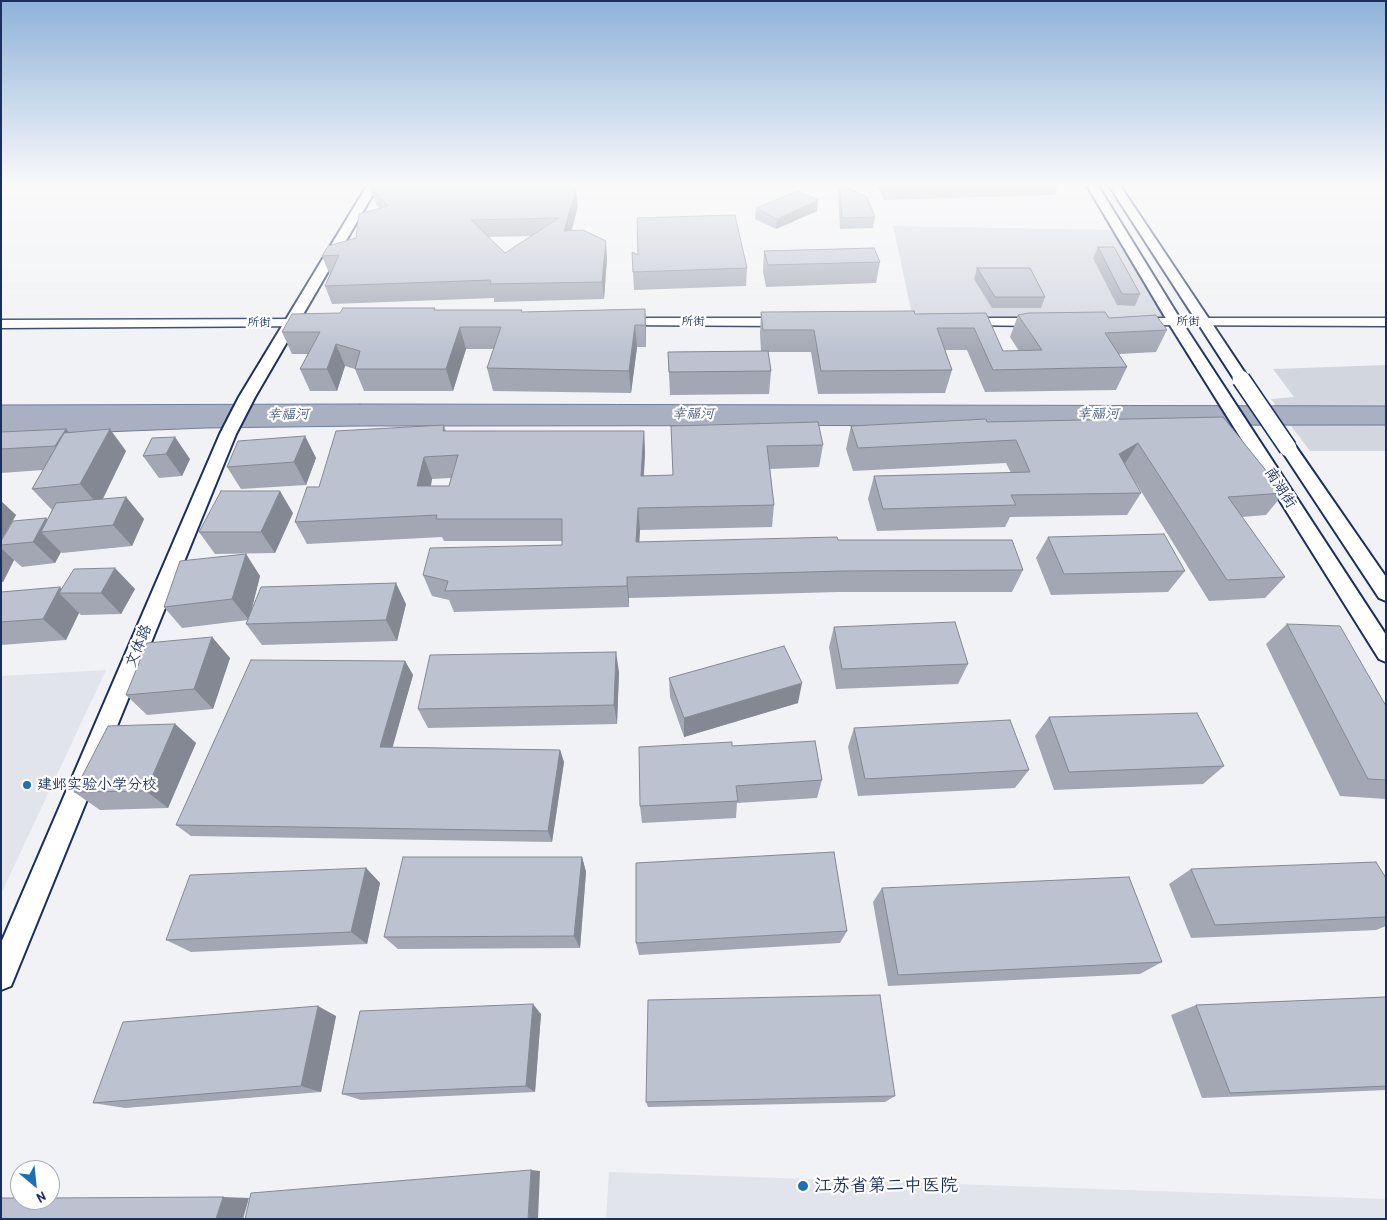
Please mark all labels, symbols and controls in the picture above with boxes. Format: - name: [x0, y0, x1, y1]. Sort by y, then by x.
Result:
- street label: 所街: [681, 315, 705, 329]
- street label: 所街: [1176, 315, 1200, 329]
- street label: 所街: [247, 316, 271, 330]
- water label: 幸福河: [267, 406, 309, 424]
- water label: 幸福河: [672, 406, 714, 422]
- water label: 幸福河: [1077, 406, 1119, 422]
- street label: 南湖街: [1260, 464, 1300, 512]
- street label: 文体路: [122, 622, 156, 670]
- place label: 建邺实验小学分校: [37, 776, 157, 794]
- marker: 建邺实验小学分校: [21, 779, 33, 791]
- north arrow: [10, 1160, 60, 1210]
- place label: 江苏省第二中医院: [814, 1175, 958, 1197]
- marker: 江苏省第二中医院: [796, 1179, 810, 1193]
- text: N: [34, 1188, 50, 1208]

